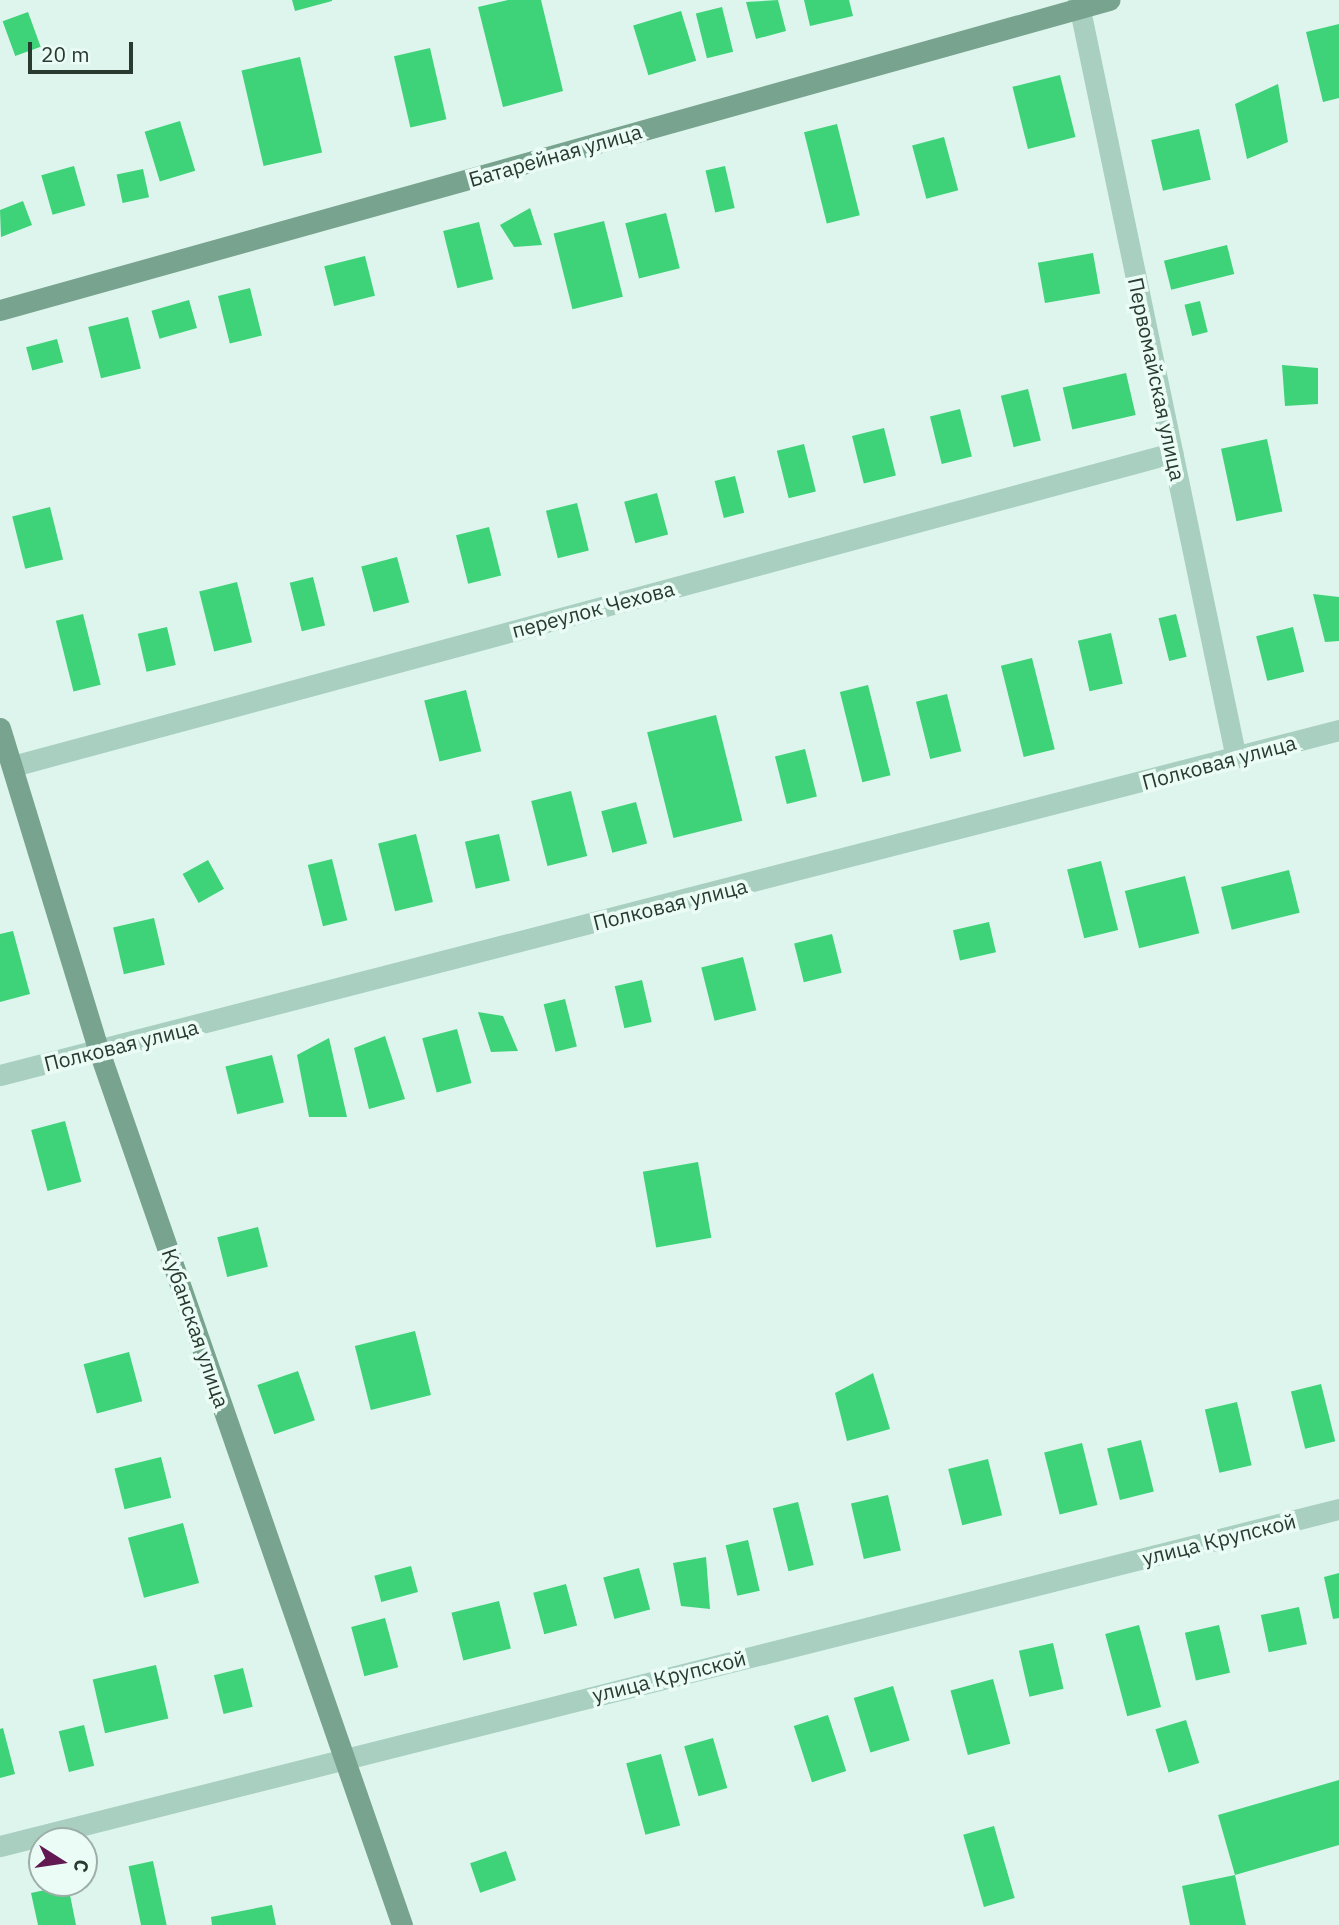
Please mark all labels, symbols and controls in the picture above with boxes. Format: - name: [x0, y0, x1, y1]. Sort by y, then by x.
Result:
- scale bar: [32, 28, 136, 72]
- text: 20 m: [41, 40, 90, 68]
- street label: Батарейная улица: [465, 118, 645, 192]
- street label: Первомайская улица: [1123, 275, 1191, 483]
- street label: переулок Чехова: [509, 575, 677, 643]
- street label: Полковая улица: [1139, 729, 1299, 795]
- street label: Полковая улица: [590, 873, 750, 935]
- street label: Полковая улица: [41, 1014, 201, 1076]
- street label: Кубанская улица: [157, 1245, 235, 1411]
- street label: улица Крупской: [1140, 1508, 1298, 1570]
- street label: улица Крупской: [590, 1645, 748, 1707]
- north arrow: [28, 1827, 98, 1897]
- text: С: [69, 1857, 95, 1874]

